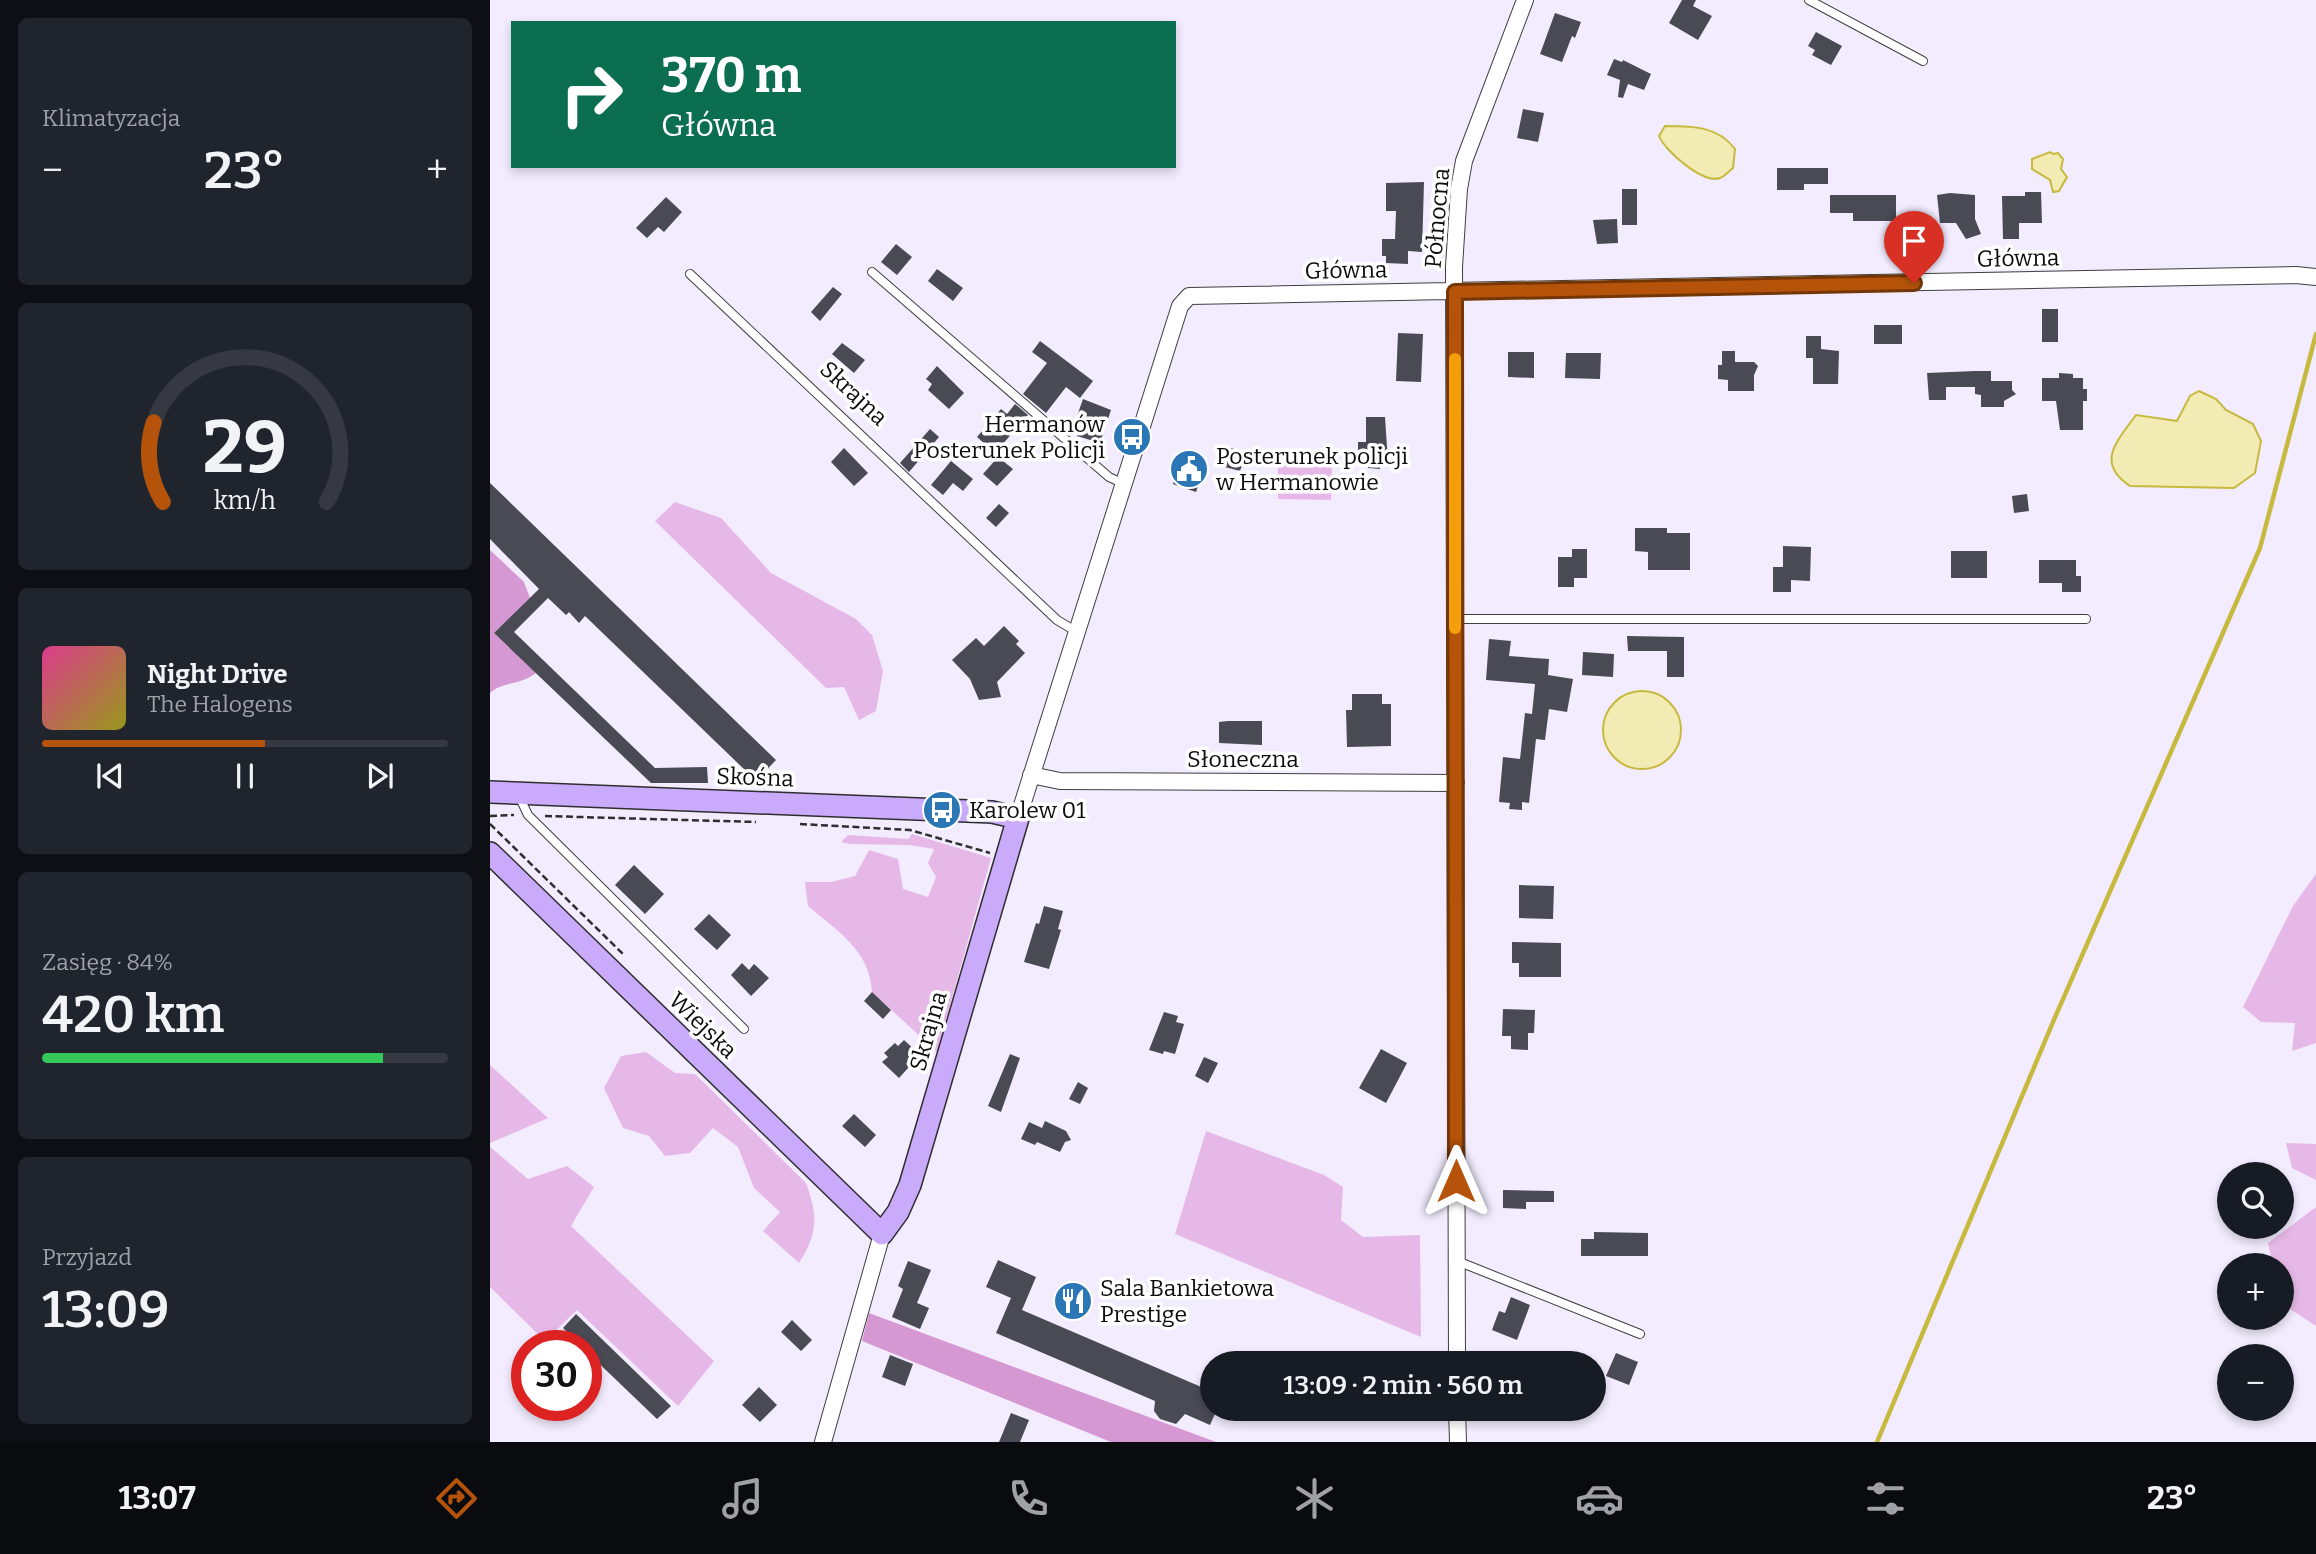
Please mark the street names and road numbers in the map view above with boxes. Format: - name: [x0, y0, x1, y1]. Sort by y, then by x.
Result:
- street label: Północna: [1419, 166, 1455, 269]
- street label: Główna: [1976, 243, 2060, 273]
- street label: Główna: [1304, 255, 1388, 285]
- street label: Skrajna: [815, 355, 894, 431]
- street label: Słoneczna: [1187, 745, 1299, 773]
- street label: Skośna: [716, 762, 795, 792]
- street label: Wiejska: [663, 986, 743, 1064]
- street label: Skrajna: [903, 987, 953, 1074]

